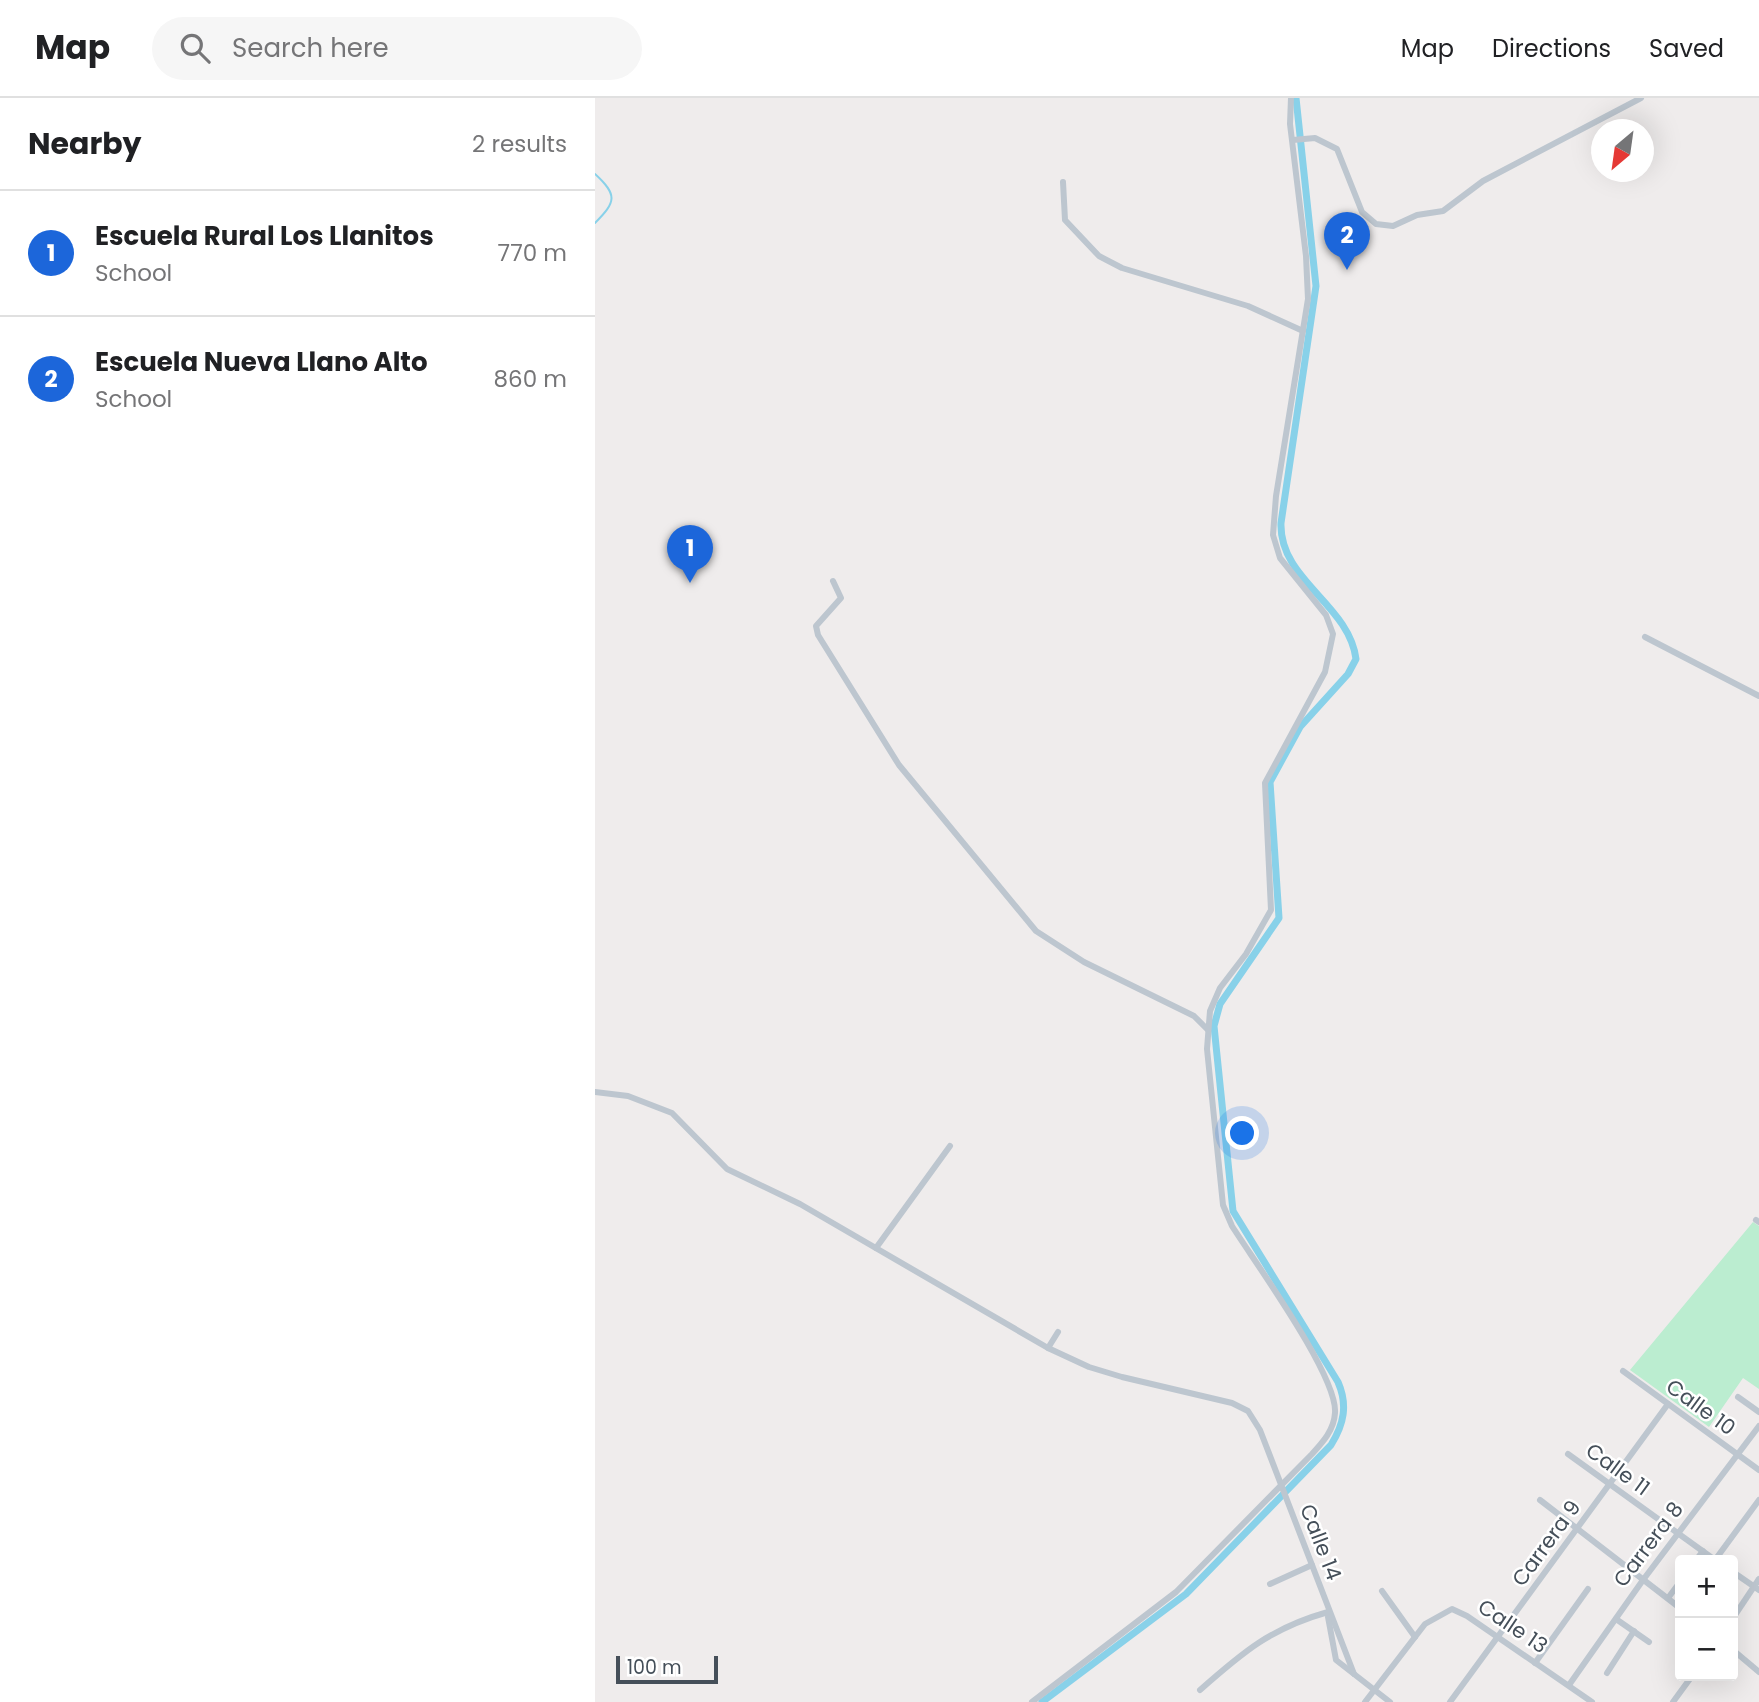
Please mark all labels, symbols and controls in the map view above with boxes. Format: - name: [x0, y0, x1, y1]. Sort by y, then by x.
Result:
- search box: [152, 17, 642, 80]
- text: Map: [35, 24, 110, 71]
- icon: search: [176, 29, 214, 67]
- text: Search here: [232, 30, 389, 66]
- text: Map: [1401, 32, 1454, 65]
- text: Directions: [1492, 32, 1611, 65]
- text: Saved: [1649, 32, 1724, 65]
- north arrow: [1591, 119, 1654, 182]
- text: Nearby: [28, 122, 142, 165]
- text: 2 results: [472, 128, 567, 160]
- pin: 2: [1324, 212, 1370, 270]
- text: Escuela Rural Los Llanitos: [95, 218, 434, 254]
- text: 1: [47, 237, 55, 269]
- text: 770 m: [498, 237, 567, 269]
- text: School: [95, 257, 172, 289]
- text: Escuela Nueva Llano Alto: [95, 344, 428, 380]
- text: 2: [44, 363, 58, 395]
- text: 860 m: [494, 363, 567, 395]
- text: School: [95, 383, 172, 415]
- pin: 1: [667, 525, 713, 583]
- your location: [1225, 1116, 1259, 1150]
- street label: Calle 10: [1660, 1372, 1742, 1442]
- street label: Calle 11: [1580, 1436, 1656, 1502]
- street label: Carrera 9: [1505, 1494, 1587, 1592]
- street label: Carrera 8: [1606, 1495, 1690, 1593]
- street label: Calle 14: [1293, 1500, 1349, 1584]
- map controls: [1675, 1555, 1738, 1681]
- button: +: [1675, 1555, 1738, 1618]
- street label: Calle 13: [1472, 1592, 1554, 1660]
- button: −: [1675, 1618, 1738, 1681]
- scale bar: [616, 1653, 717, 1685]
- text: 100 m: [627, 1654, 682, 1681]

